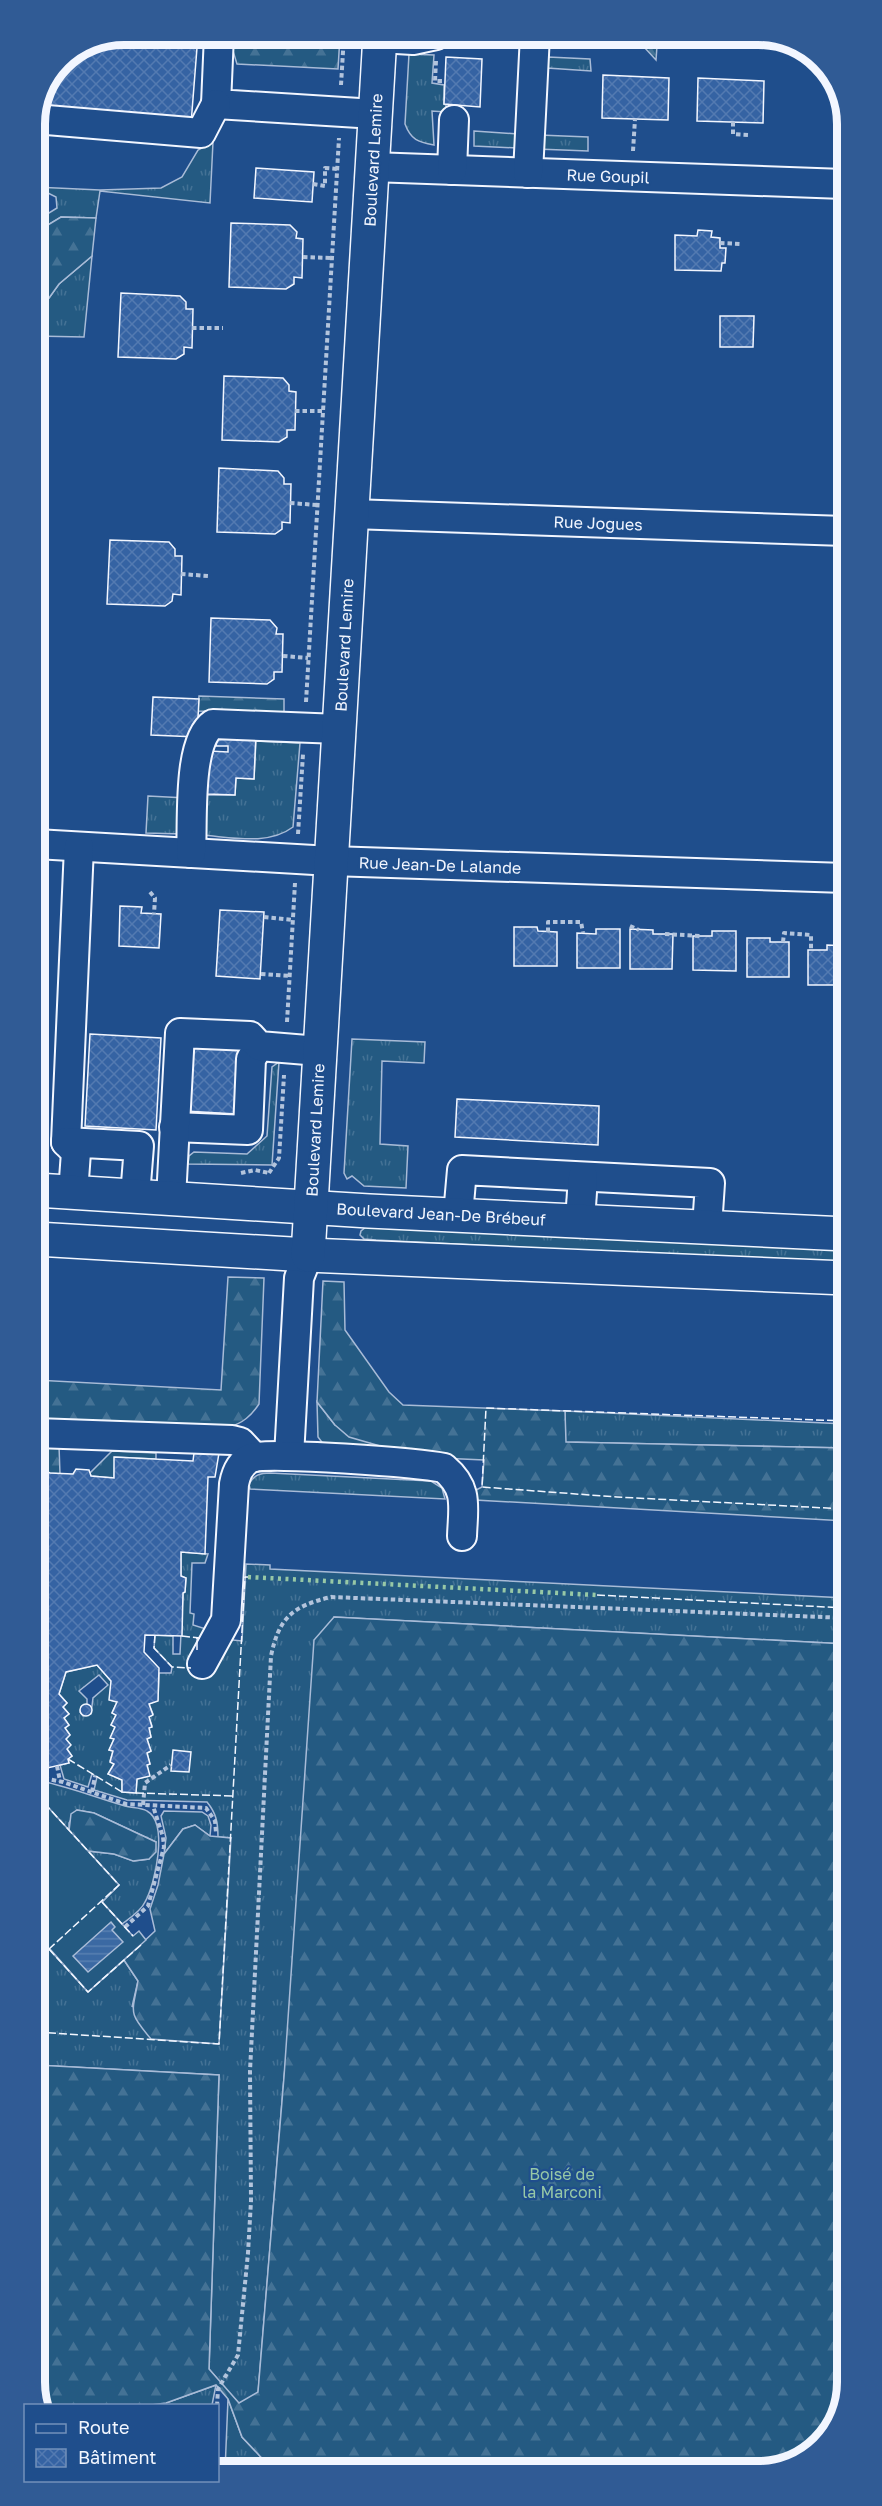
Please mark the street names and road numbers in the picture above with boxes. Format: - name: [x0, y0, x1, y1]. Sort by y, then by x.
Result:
- street label: Boulevard Lemire: [360, 93, 386, 227]
- street label: Rue Goupil: [566, 165, 650, 187]
- street label: Rue Jogues: [553, 511, 643, 535]
- street label: Boulevard Lemire: [331, 578, 357, 712]
- street label: Rue Jean-De Lalande: [358, 852, 522, 878]
- street label: Boulevard Lemire: [302, 1063, 328, 1197]
- street label: Boulevard Jean-De Brébeuf: [336, 1199, 546, 1229]

